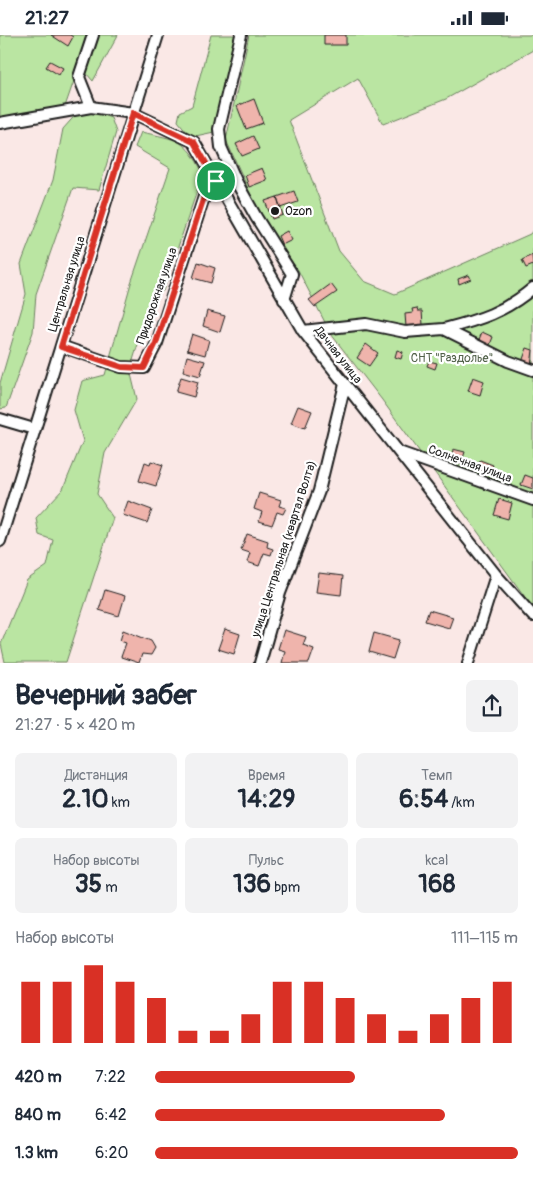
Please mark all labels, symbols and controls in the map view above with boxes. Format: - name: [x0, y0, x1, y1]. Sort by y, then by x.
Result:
- text: 21:27: [25, 6, 69, 30]
- pin: [195, 160, 237, 202]
- icon: arrive: [202, 167, 230, 195]
- place label: Ozon: [285, 204, 312, 219]
- marker: Ozon: [269, 205, 281, 217]
- street label: Центральная улица: [45, 234, 89, 334]
- street label: Придорожная улица: [133, 245, 181, 346]
- street label: Дачная улица: [310, 323, 365, 387]
- park label: СНТ "Раздолье": [411, 351, 493, 366]
- street label: Солнечная улица: [426, 442, 514, 486]
- street label: улица Центральная (квартал Волта): [248, 459, 320, 640]
- text: Вечерний забег: [15, 678, 197, 713]
- button: share: [466, 680, 518, 732]
- text: 21:27 · 5 × 420 m: [15, 715, 135, 735]
- text: Дистанция: [64, 767, 128, 784]
- text: Время: [248, 767, 285, 784]
- text: Темп: [421, 767, 452, 784]
- text: 2.10: [62, 784, 109, 815]
- text: 14:29: [238, 784, 295, 815]
- text: 6:54: [399, 784, 448, 815]
- text: km: [109, 794, 130, 811]
- text: /km: [448, 794, 475, 811]
- text: Набор высоты: [53, 852, 140, 869]
- text: Пульс: [249, 852, 284, 869]
- text: kcal: [425, 852, 448, 869]
- text: 35: [75, 869, 102, 900]
- text: 136: [233, 869, 271, 900]
- text: 168: [418, 869, 455, 900]
- text: m: [102, 879, 118, 896]
- text: bpm: [271, 879, 300, 896]
- text: Набор высоты: [15, 928, 114, 948]
- text: 111–115 m: [451, 928, 518, 948]
- text: 420 m: [15, 1067, 62, 1087]
- text: 7:22: [95, 1067, 126, 1087]
- text: 840 m: [15, 1105, 61, 1125]
- text: 6:42: [95, 1105, 127, 1125]
- text: 1.3 km: [15, 1143, 58, 1163]
- text: 6:20: [95, 1143, 128, 1163]

